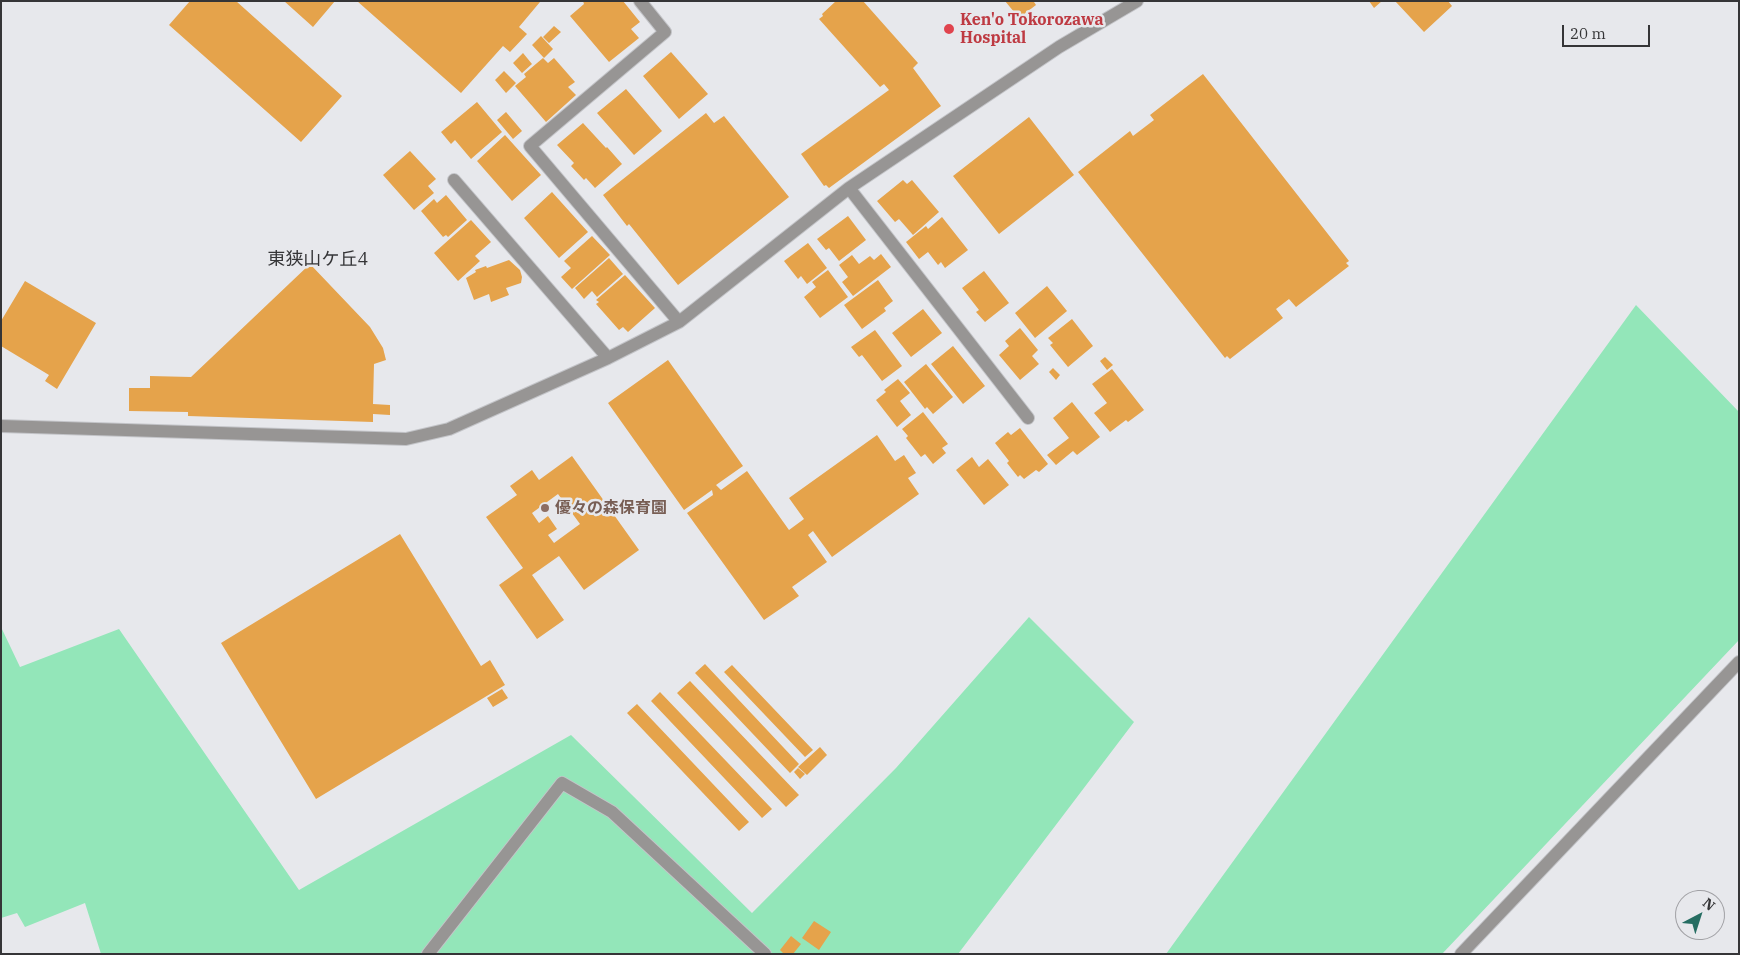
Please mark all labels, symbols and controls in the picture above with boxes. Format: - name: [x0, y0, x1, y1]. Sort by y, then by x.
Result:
- place label: Ken'o Tokorozawa Hospital: [960, 10, 1104, 48]
- scale bar: [1565, 15, 1652, 47]
- marker: Ken'o Tokorozawa Hospital: [942, 22, 956, 36]
- text: 20 m: [1570, 24, 1606, 43]
- district label: 東狭山ケ丘4: [268, 249, 368, 271]
- place label: 優々の森保育園: [555, 498, 667, 518]
- marker: 優々の森保育園: [539, 502, 551, 514]
- north arrow: [1675, 890, 1725, 940]
- text: N: [1699, 894, 1719, 915]

